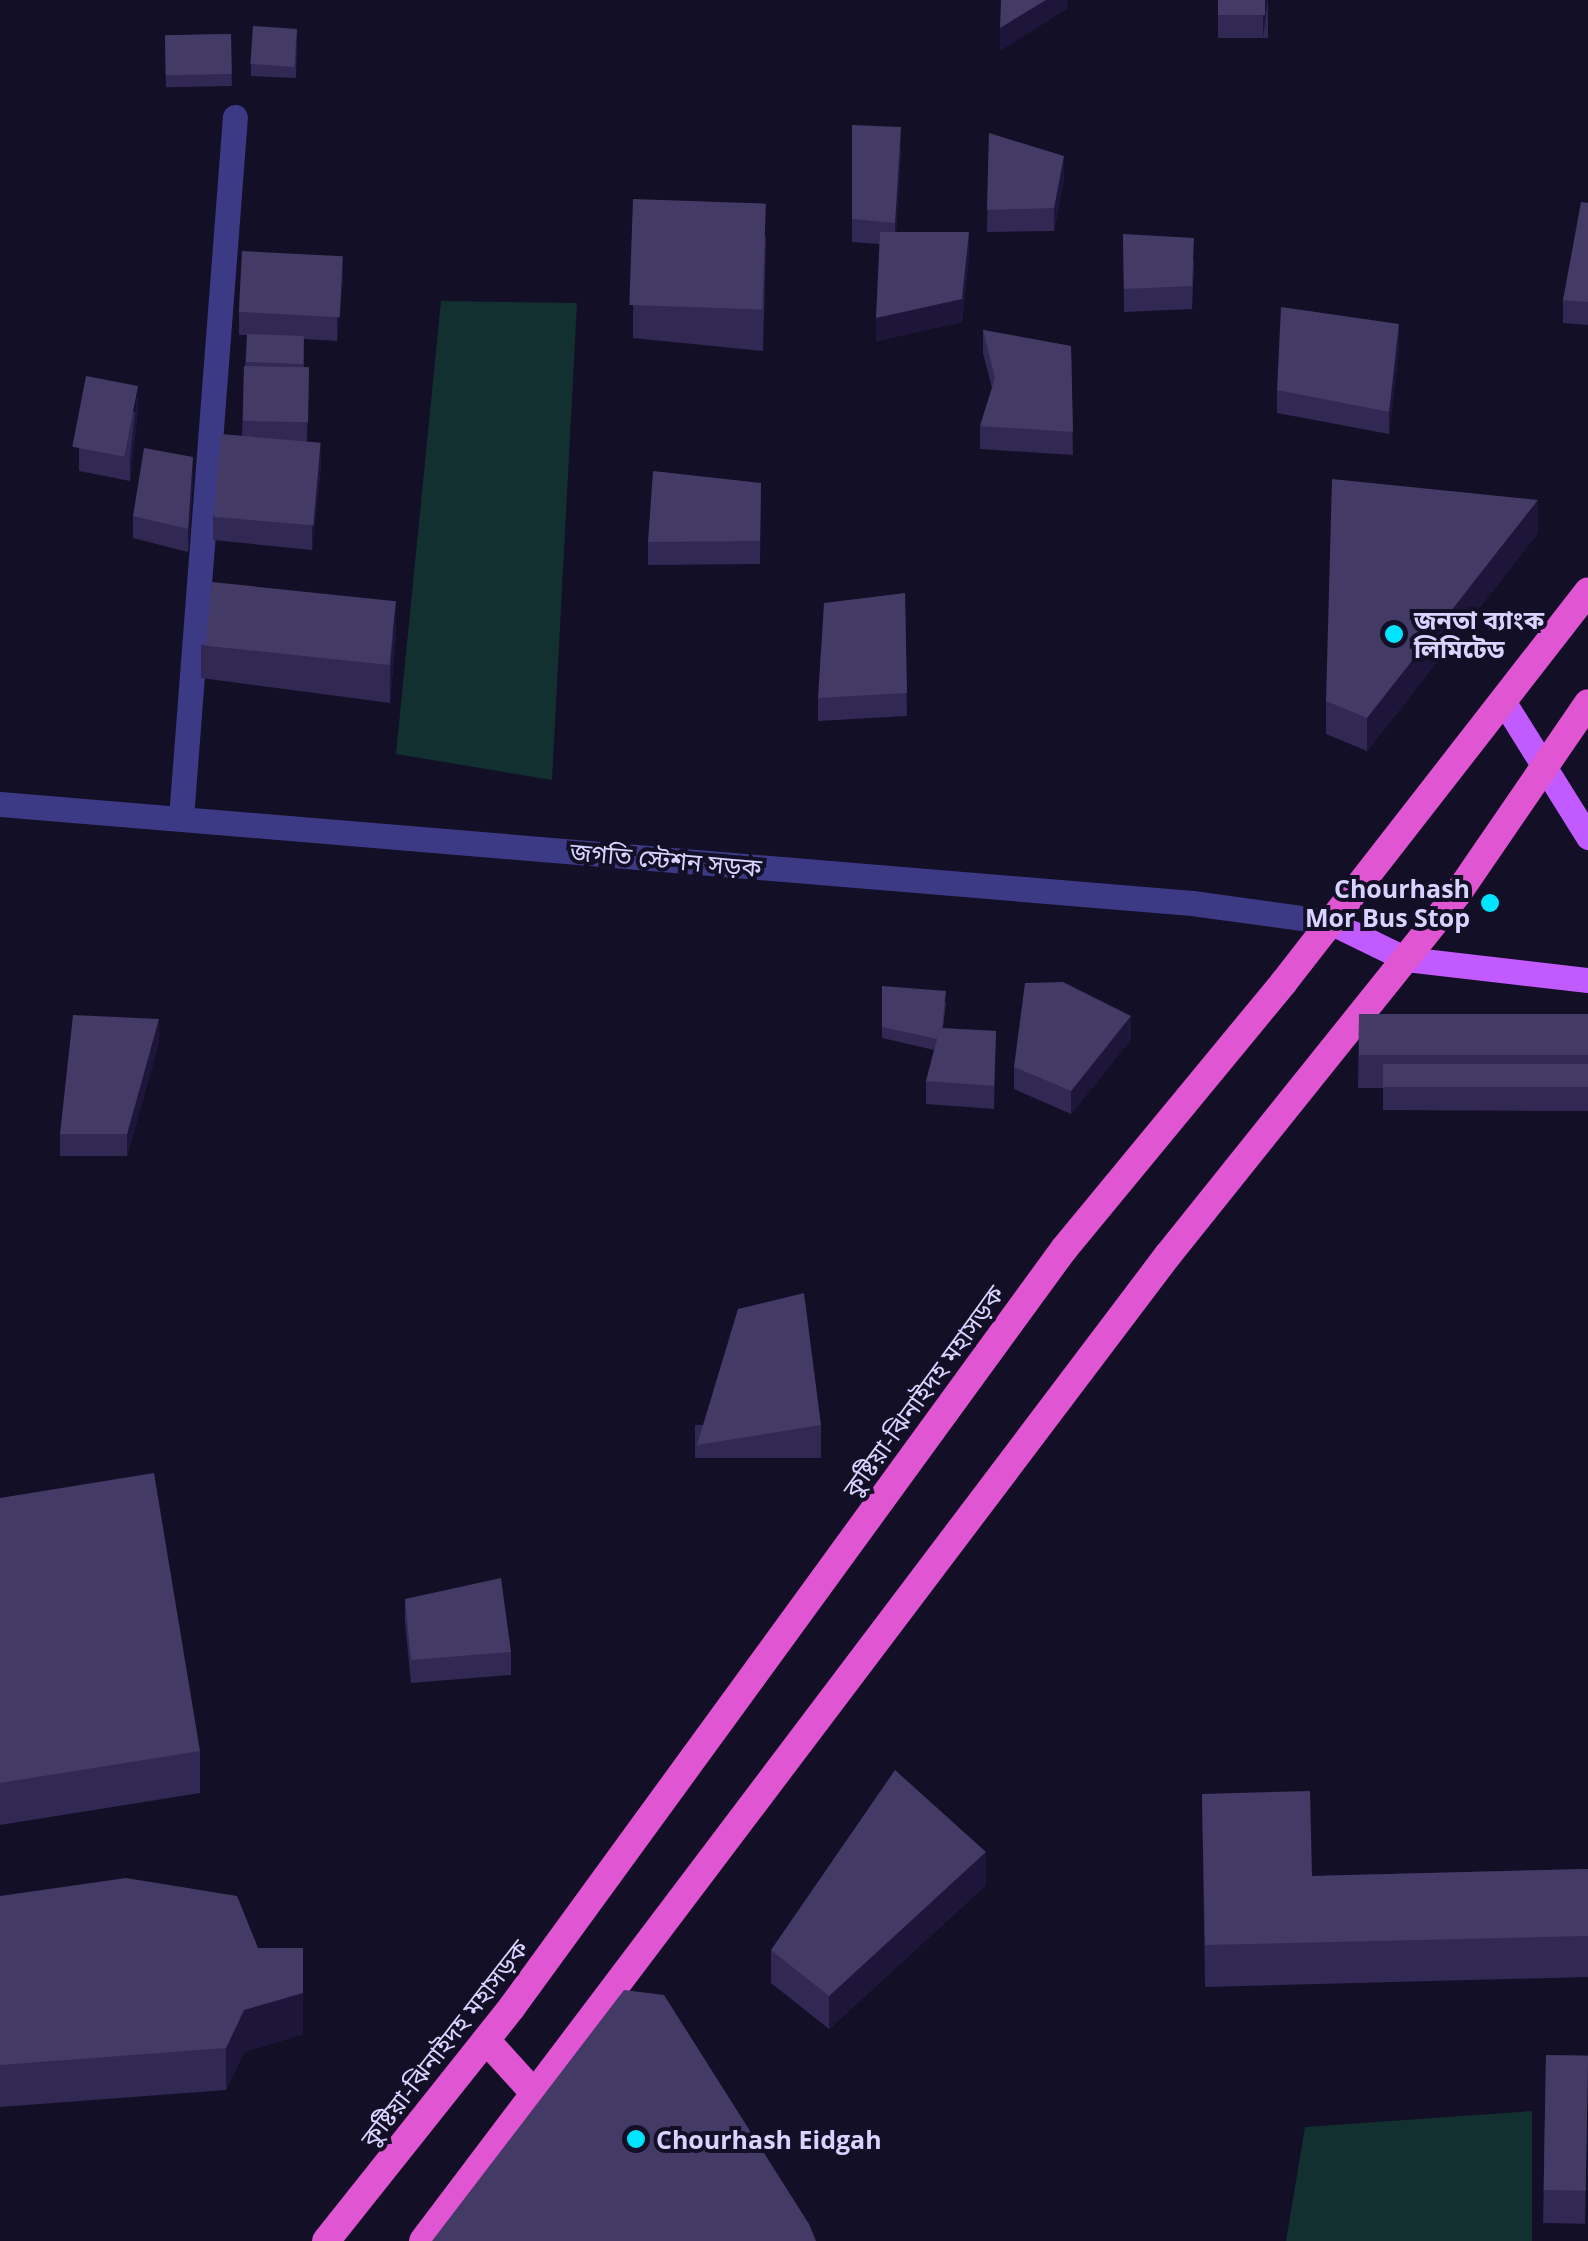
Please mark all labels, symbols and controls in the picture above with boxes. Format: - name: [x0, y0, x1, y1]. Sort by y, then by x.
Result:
- place label: জনতা ব্যাংক লিমিটেড: [1414, 605, 1544, 664]
- marker: জনতা ব্যাংক লিমিটেড: [1383, 623, 1405, 645]
- street label: জগতি স্টেশন সড়ক: [569, 836, 763, 882]
- place label: Chourhash Mor Bus Stop: [1305, 874, 1470, 933]
- marker: Chourhash Mor Bus Stop: [1479, 892, 1501, 914]
- street label: কুষ্টিয়া-ঝিনাইদহ মহাসড়ক: [836, 1279, 1010, 1503]
- street label: কুষ্টিয়া-ঝিনাইদহ মহাসড়ক: [354, 1933, 534, 2153]
- place label: Chourhash Eidgah: [656, 2124, 882, 2154]
- marker: Chourhash Eidgah: [625, 2128, 647, 2150]

